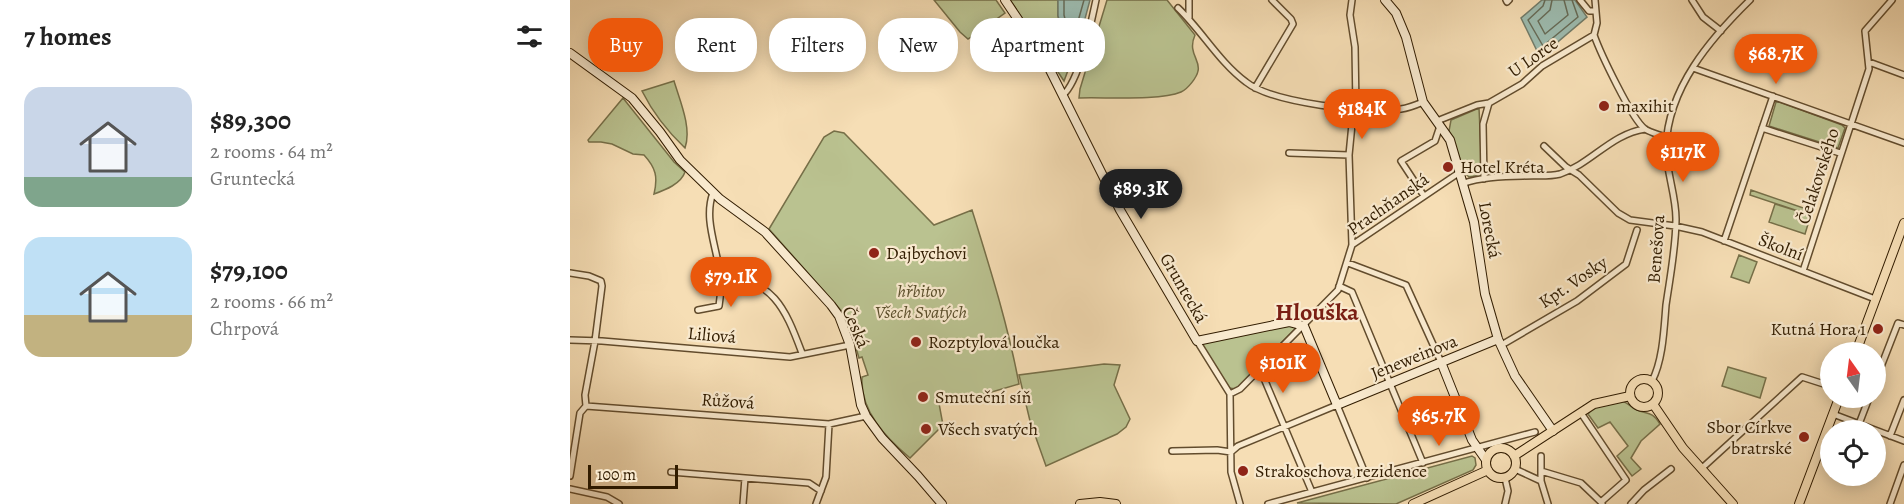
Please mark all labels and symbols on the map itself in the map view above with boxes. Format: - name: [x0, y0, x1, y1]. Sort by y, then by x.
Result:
- street label: U Lorce: [1503, 31, 1563, 83]
- pin: $68.7K: [1727, 34, 1825, 85]
- pin: $184K: [1320, 89, 1404, 140]
- place label: maxihit: [1616, 94, 1674, 118]
- marker: maxihit: [1597, 99, 1611, 113]
- street label: Čelakovského: [1791, 125, 1845, 227]
- pin: $117K: [1641, 132, 1725, 183]
- place label: Hotel Kréta: [1460, 155, 1545, 179]
- marker: Hotel Kréta: [1441, 160, 1455, 174]
- street label: Prachňanská: [1342, 167, 1434, 241]
- pin: $89.3K: [1092, 169, 1190, 220]
- street label: Lorecká: [1473, 199, 1507, 261]
- street label: Benešova: [1642, 213, 1670, 284]
- street label: Školní: [1755, 228, 1807, 266]
- place label: Dajbychovi: [886, 241, 967, 265]
- marker: Dajbychovi: [867, 246, 881, 260]
- street label: Gruntecká: [1154, 249, 1214, 328]
- street label: Kpt. Vosky: [1534, 250, 1613, 314]
- pin: $79.1K: [682, 257, 780, 308]
- park label: hřbitov Všech Svatých: [875, 279, 967, 324]
- district label: Hlouška: [1275, 296, 1359, 328]
- street label: Česká: [837, 302, 876, 352]
- place label: Kutná Hora 1: [1771, 317, 1866, 341]
- street label: Liliová: [687, 321, 738, 349]
- marker: Kutná Hora 1: [1871, 322, 1885, 336]
- street label: Jeneweinova: [1367, 329, 1461, 385]
- place label: Rozptylová loučka: [928, 330, 1060, 354]
- marker: Rozptylová loučka: [909, 335, 923, 349]
- north arrow: [1820, 342, 1886, 408]
- pin: $101K: [1241, 343, 1325, 394]
- place label: Smuteční síň: [935, 385, 1032, 409]
- street label: Růžová: [701, 387, 756, 415]
- marker: Smuteční síň: [916, 390, 930, 404]
- pin: $65.7K: [1390, 396, 1488, 447]
- place label: Sbor Církve bratrské: [1706, 415, 1792, 460]
- place label: Všech svatých: [937, 417, 1038, 441]
- marker: Všech svatých: [919, 422, 933, 436]
- marker: Sbor Církve bratrské: [1797, 430, 1811, 444]
- place label: Strakoschova rezidence: [1255, 459, 1427, 483]
- scale bar: [588, 462, 678, 490]
- marker: Strakoschova rezidence: [1236, 464, 1250, 478]

